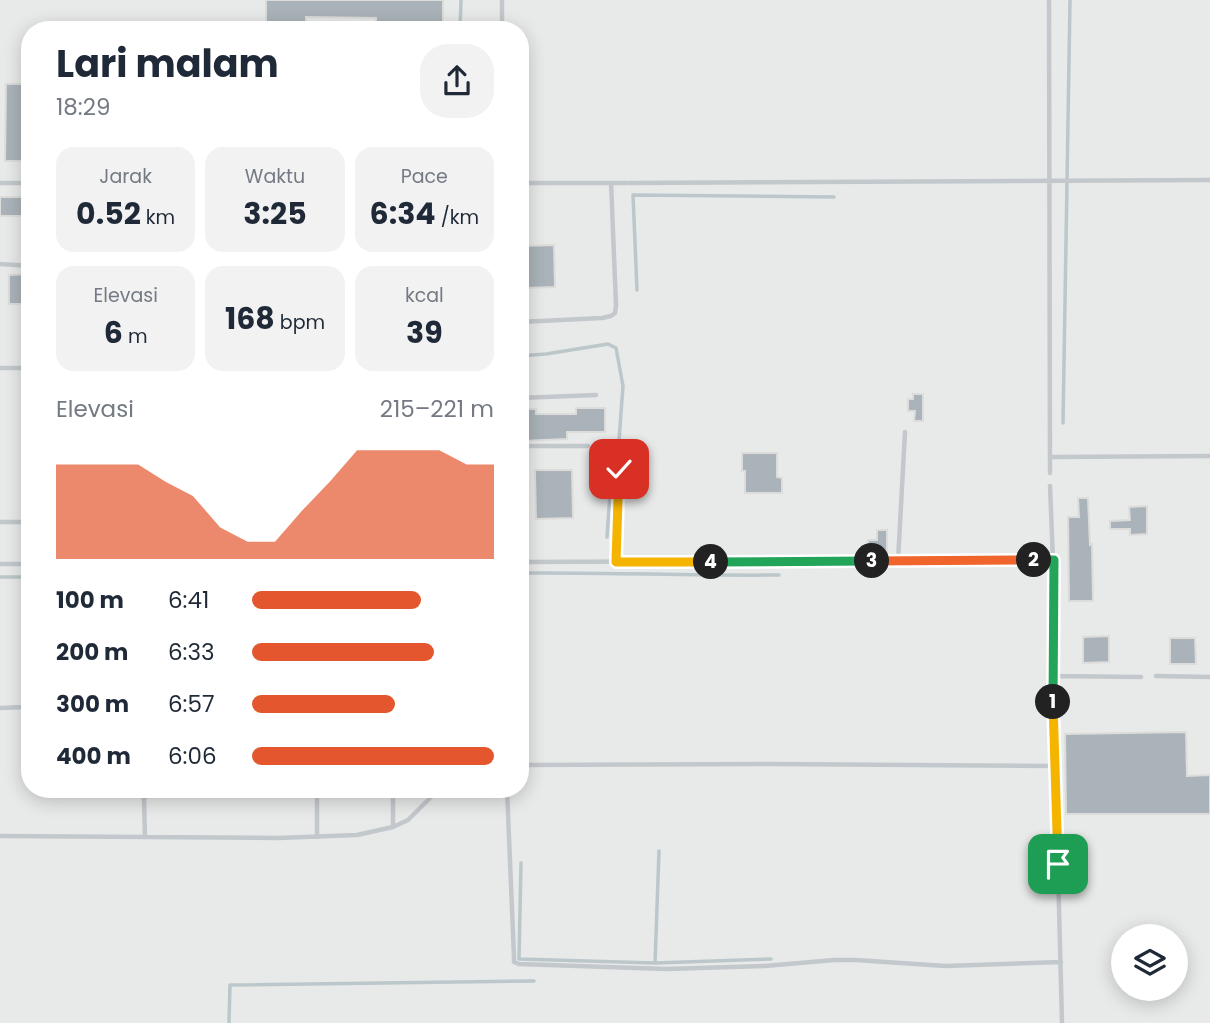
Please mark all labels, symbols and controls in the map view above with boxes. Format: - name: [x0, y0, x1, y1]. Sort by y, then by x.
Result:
- text: Lari malam: [56, 37, 279, 90]
- button: share: [420, 44, 494, 118]
- text: 18:29: [56, 91, 111, 123]
- text: Jarak: [99, 163, 152, 190]
- text: Waktu: [245, 163, 305, 190]
- text: Pace: [401, 163, 448, 190]
- text: 0.52: [76, 192, 141, 235]
- text: 3:25: [243, 192, 307, 235]
- text: 6:34: [370, 192, 436, 235]
- text: km: [141, 204, 175, 231]
- text: /km: [436, 204, 479, 231]
- text: Elevasi: [94, 282, 158, 309]
- text: kcal: [405, 282, 444, 309]
- text: 168: [225, 297, 275, 340]
- text: bpm: [275, 309, 325, 336]
- text: 6: [104, 311, 123, 354]
- text: 39: [406, 311, 443, 354]
- text: m: [123, 323, 148, 350]
- text: Elevasi: [56, 393, 134, 425]
- text: 215–221 m: [380, 393, 494, 425]
- pin: [589, 439, 649, 499]
- icon: check: [600, 450, 638, 488]
- pin: 2: [1016, 542, 1052, 578]
- pin: 4: [694, 544, 728, 580]
- pin: 3: [854, 544, 890, 578]
- text: 2: [1028, 546, 1039, 573]
- text: 3: [866, 547, 877, 574]
- text: 4: [704, 548, 717, 575]
- text: 100 m: [56, 584, 124, 616]
- text: 6:41: [168, 584, 209, 616]
- text: 200 m: [56, 636, 128, 668]
- text: 6:33: [168, 636, 215, 668]
- pin: 1: [1036, 684, 1070, 720]
- text: 300 m: [56, 688, 129, 720]
- text: 6:57: [168, 688, 215, 720]
- text: 1: [1049, 688, 1056, 715]
- text: 400 m: [56, 740, 131, 772]
- text: 6:06: [168, 740, 217, 772]
- pin: [1028, 834, 1088, 894]
- icon: arrive: [1039, 845, 1077, 883]
- map controls: [1111, 924, 1188, 1001]
- button: layers: [1111, 924, 1188, 1001]

